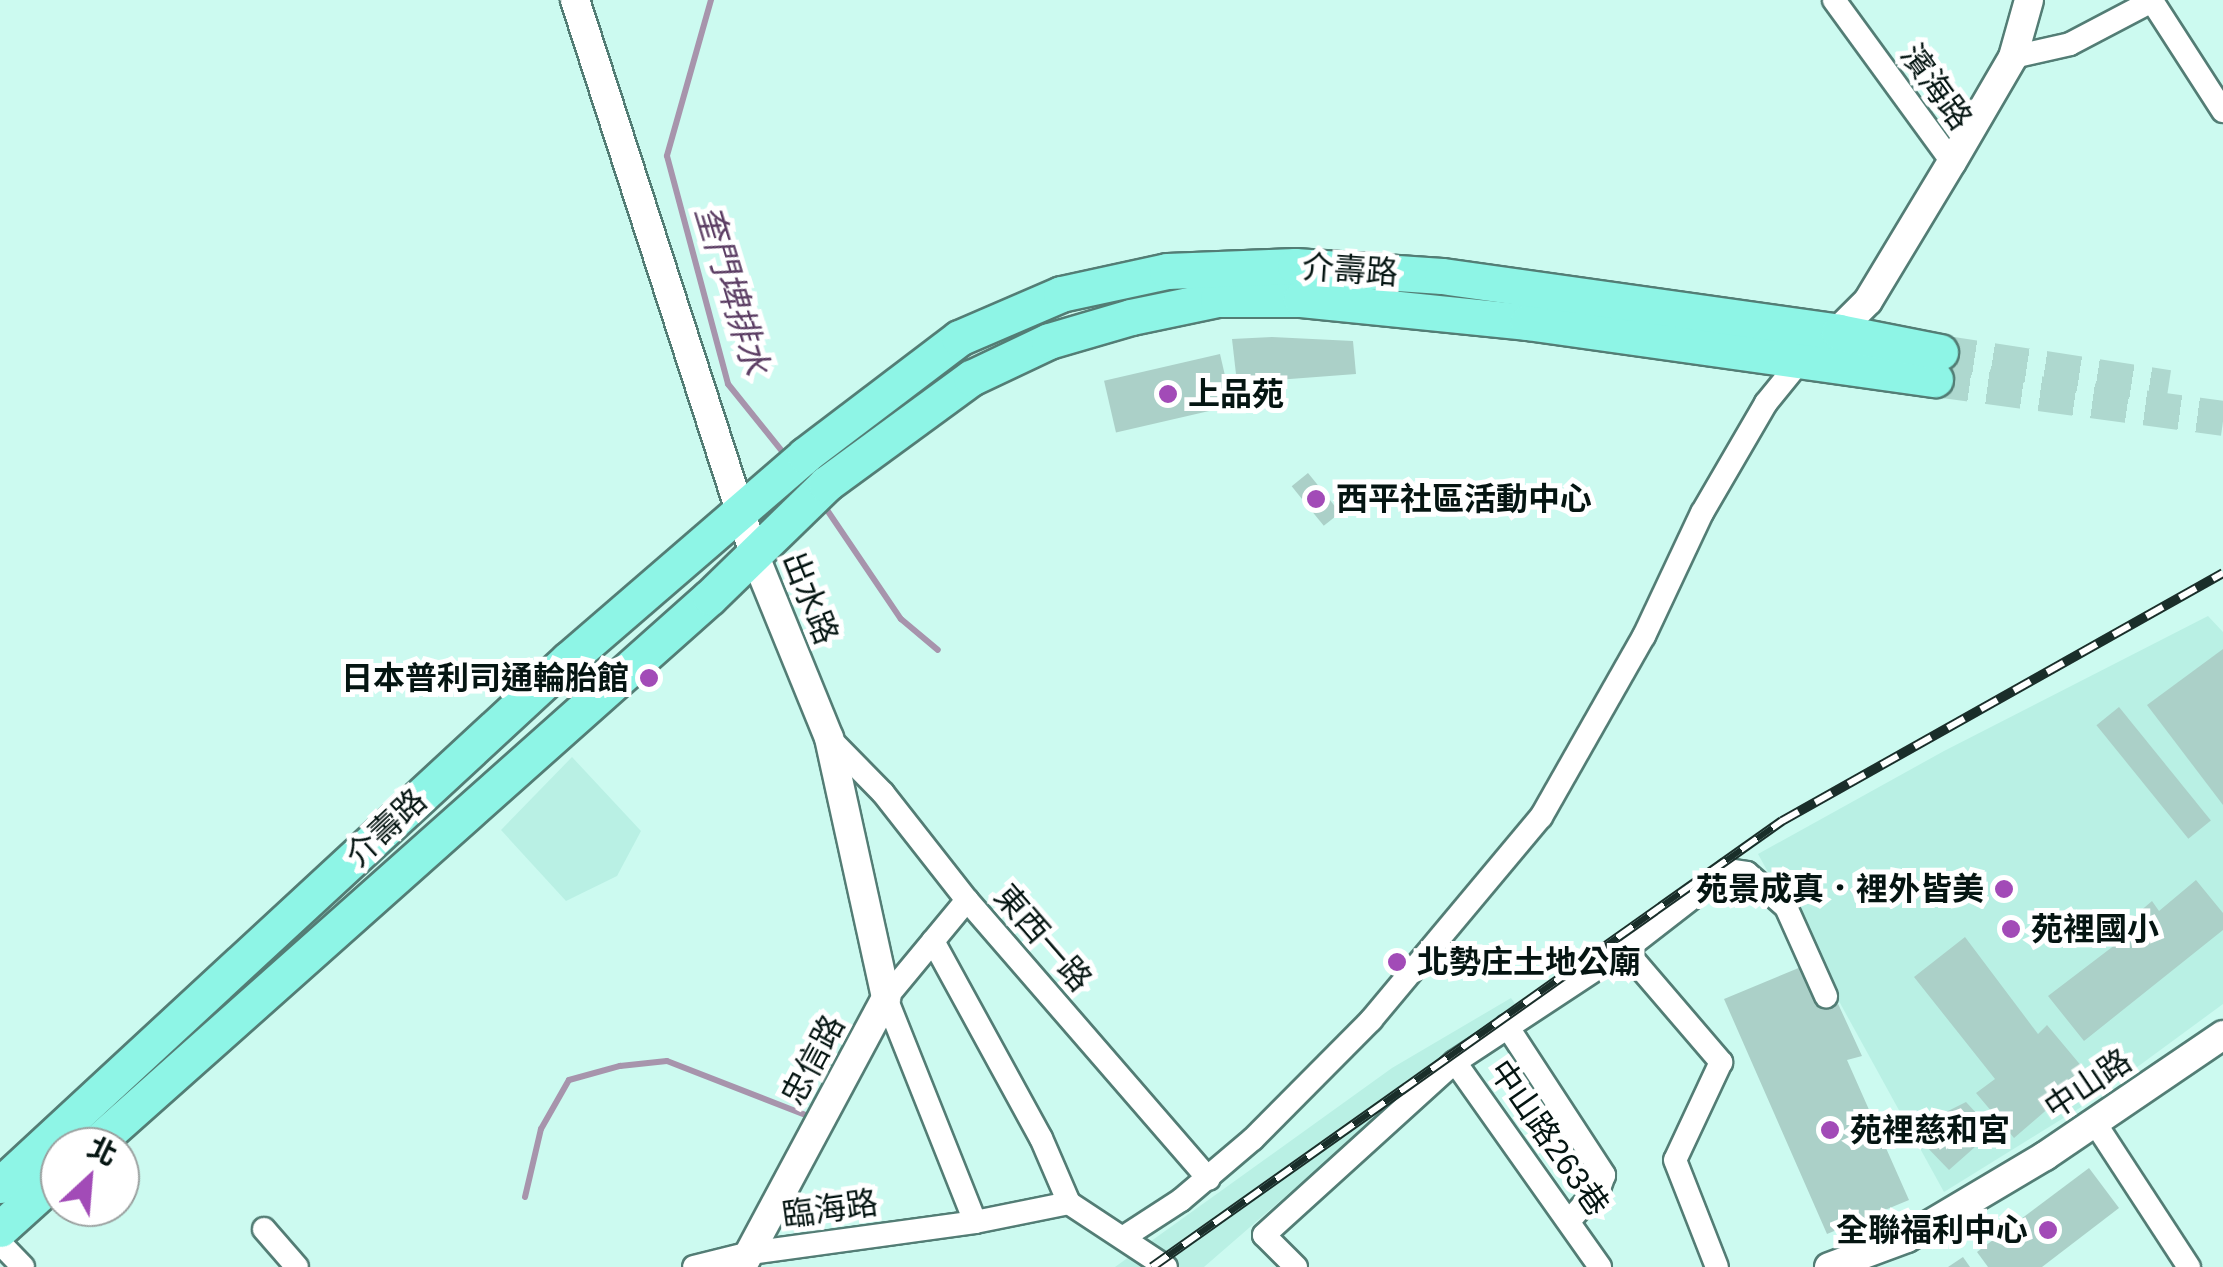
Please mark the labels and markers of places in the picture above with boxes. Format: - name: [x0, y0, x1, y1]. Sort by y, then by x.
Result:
- place label: 上品苑: [1188, 375, 1284, 413]
- marker: 上品苑: [1157, 383, 1179, 405]
- place label: 西平社區活動中心: [1336, 480, 1592, 518]
- marker: 西平社區活動中心: [1305, 488, 1327, 510]
- place label: 日本普利司通輪胎館: [341, 659, 629, 697]
- marker: 日本普利司通輪胎館: [638, 667, 660, 689]
- place label: 苑景成真．裡外皆美: [1696, 870, 1984, 908]
- marker: 苑景成真．裡外皆美: [1993, 878, 2015, 900]
- place label: 苑裡國小: [2031, 910, 2159, 948]
- marker: 苑裡國小: [2000, 918, 2022, 940]
- place label: 北勢庄土地公廟: [1417, 943, 1641, 981]
- marker: 北勢庄土地公廟: [1386, 951, 1408, 973]
- place label: 苑裡慈和宮: [1850, 1111, 2010, 1149]
- marker: 苑裡慈和宮: [1819, 1119, 1841, 1141]
- place label: 全聯福利中心: [1836, 1211, 2028, 1249]
- marker: 全聯福利中心: [2037, 1219, 2059, 1241]

